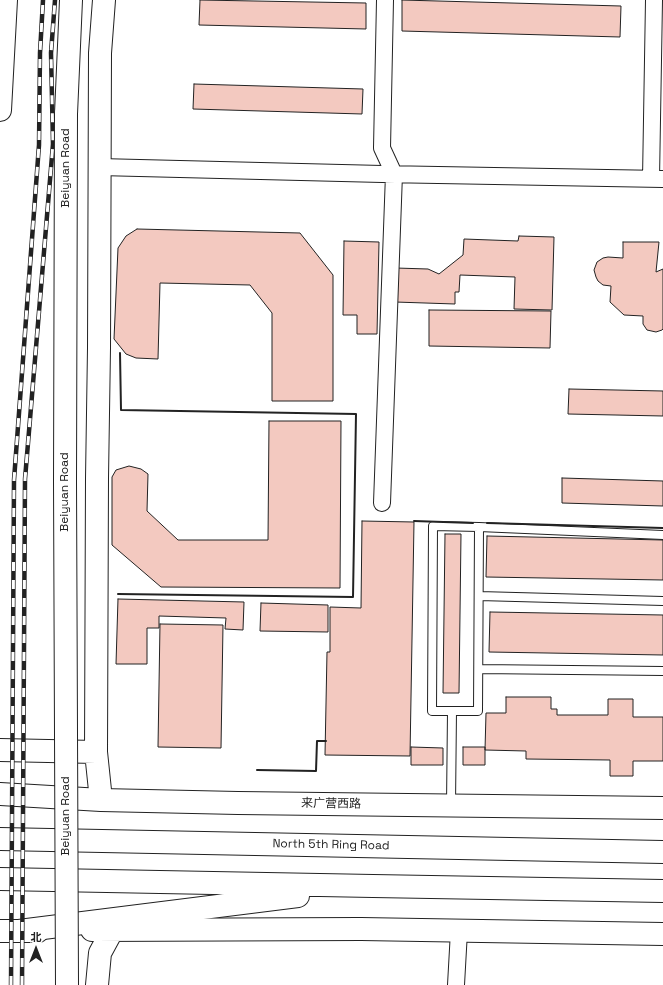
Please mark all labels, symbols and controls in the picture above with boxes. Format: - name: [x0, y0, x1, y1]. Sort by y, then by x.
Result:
- street label: Beiyuan Road: [59, 128, 73, 208]
- street label: Beiyuan Road: [58, 452, 72, 532]
- street label: Beiyuan Road: [59, 776, 73, 856]
- street label: 来广营西路: [301, 796, 361, 812]
- street label: North 5th Ring Road: [272, 837, 390, 853]
- north arrow: [16, 929, 56, 969]
- text: 北: [31, 930, 42, 944]

